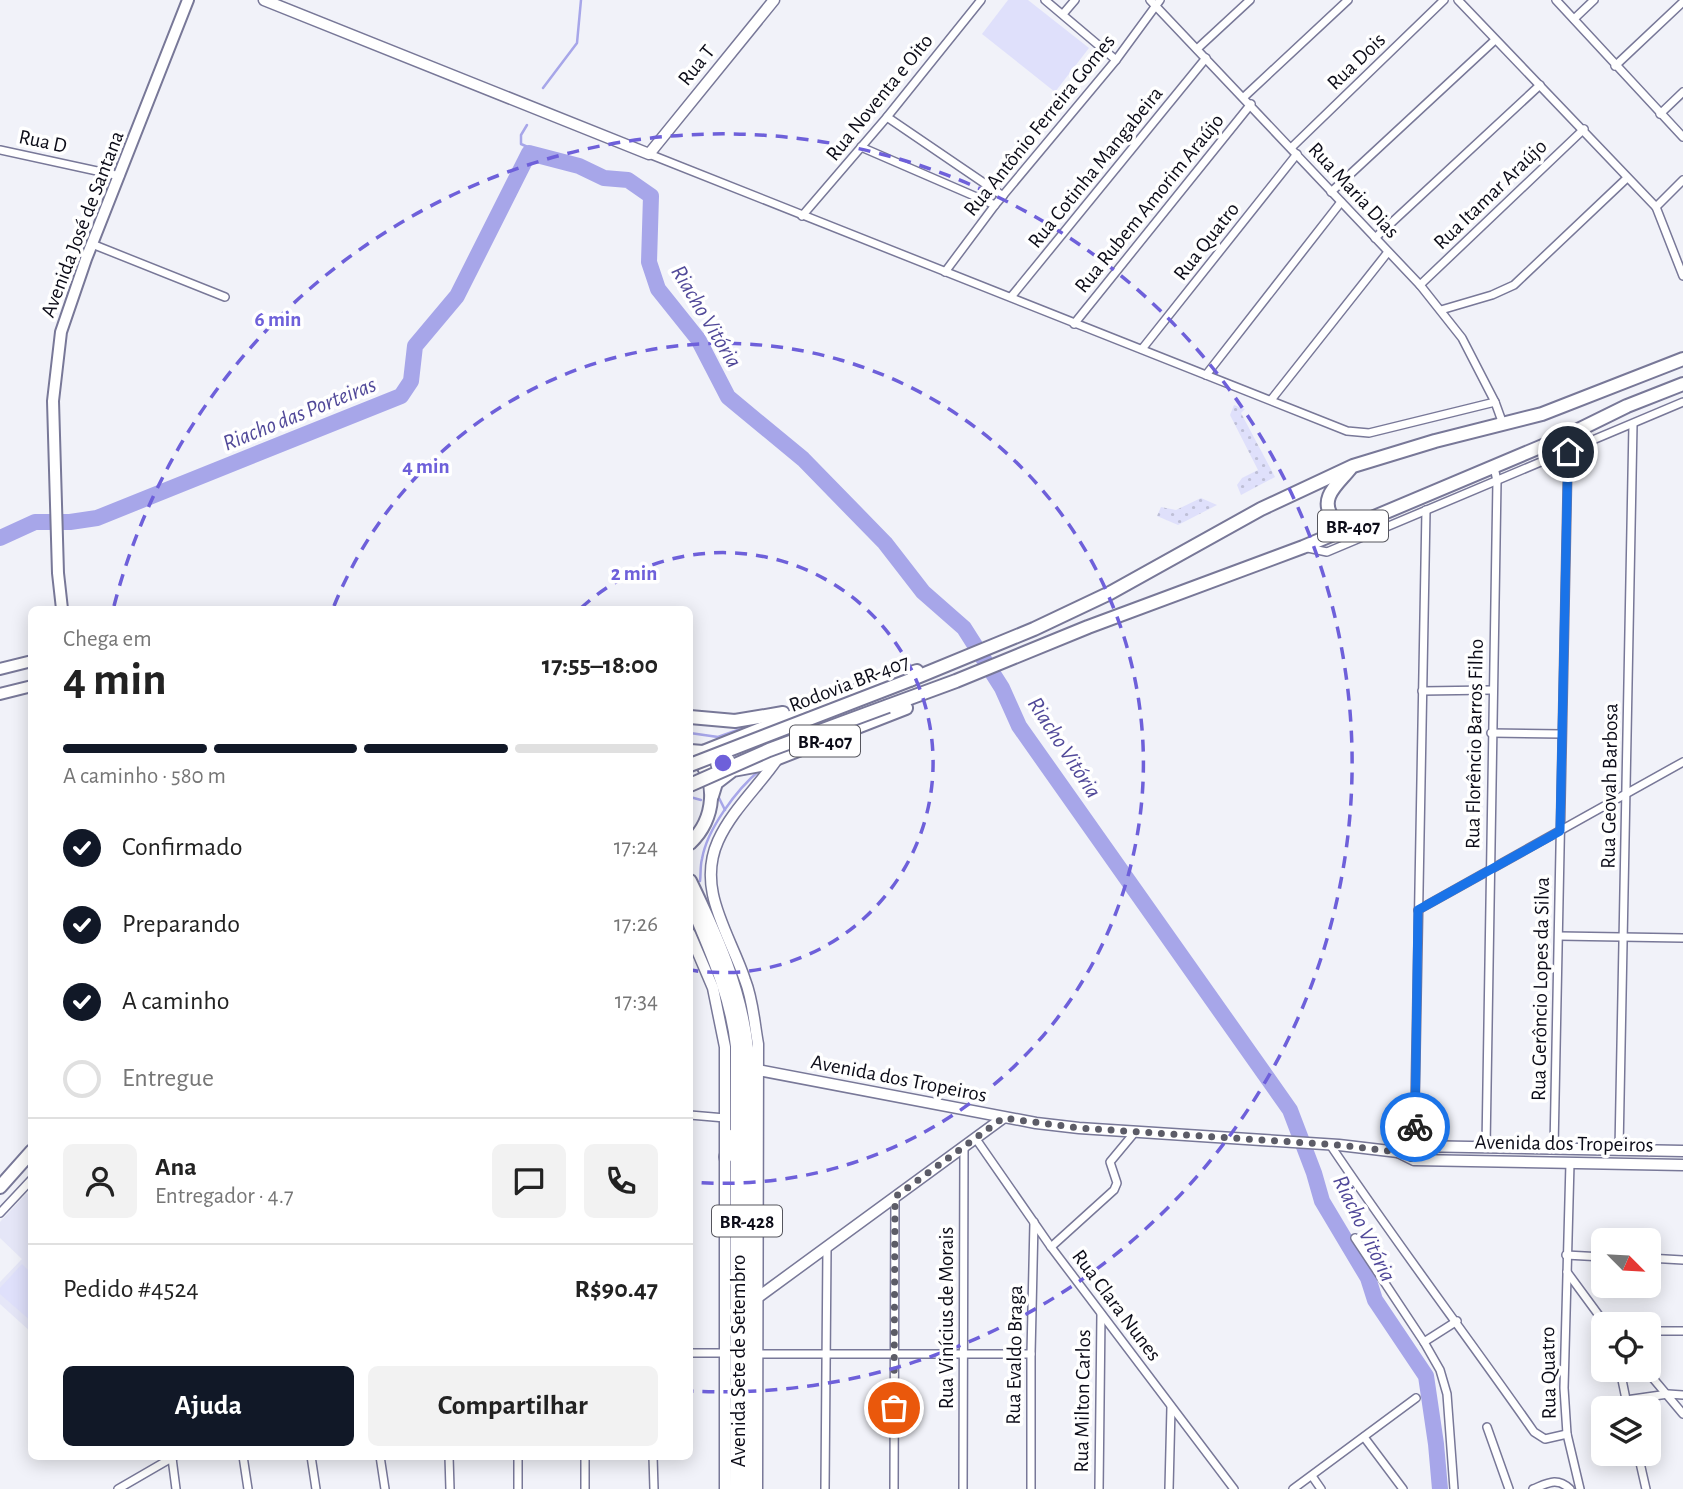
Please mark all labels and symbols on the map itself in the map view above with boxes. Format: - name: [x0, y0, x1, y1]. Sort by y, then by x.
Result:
- street label: Rua Dois: [1323, 29, 1389, 94]
- street label: Rua Noventa e Oito: [822, 30, 937, 165]
- street label: Rua Antônio Ferreira Gomes: [960, 31, 1119, 220]
- street label: Rua T: [674, 41, 719, 90]
- street label: Rua Cotinha Mangabeira: [1024, 82, 1167, 252]
- street label: Rua Rubem Amorim Araújo: [1071, 110, 1228, 297]
- street label: Rua D: [17, 126, 69, 157]
- street label: Avenida José de Santana: [37, 128, 128, 320]
- street label: Rua Itamar Araújo: [1430, 135, 1551, 253]
- street label: Rua Maria Dias: [1304, 139, 1403, 242]
- street label: Rua Quatro: [1170, 198, 1243, 284]
- water label: Riacho Vitória: [666, 261, 745, 372]
- text: 6 min: [255, 309, 301, 330]
- water label: Riacho das Porteiras: [220, 373, 379, 456]
- pin: [1538, 422, 1598, 482]
- text: 4 min: [402, 456, 450, 477]
- road number: BR-407: [1318, 510, 1388, 541]
- text: 2 min: [611, 563, 657, 584]
- street label: Rua Florêncio Barros Filho: [1462, 639, 1487, 849]
- street label: Rodovia BR-407: [786, 651, 912, 716]
- water label: Riacho Vitória: [1023, 693, 1105, 802]
- street label: Rua Geovah Barbosa: [1598, 703, 1621, 869]
- road number: BR-407: [790, 726, 860, 756]
- centre of rings: [711, 751, 735, 775]
- street label: Rua Gerôncio Lopes da Silva: [1528, 876, 1553, 1101]
- street label: Avenida dos Tropeiros: [809, 1051, 989, 1106]
- courier: [1380, 1092, 1450, 1162]
- street label: Avenida dos Tropeiros: [1474, 1131, 1654, 1156]
- water label: Riacho Vitória: [1328, 1172, 1399, 1286]
- road number: BR-428: [712, 1205, 782, 1236]
- street label: Rua Vinícius de Morais: [936, 1227, 957, 1409]
- north arrow: [1591, 1228, 1661, 1298]
- street label: Rua Clara Nunes: [1068, 1246, 1165, 1365]
- street label: Avenida Sete de Setembro: [728, 1255, 749, 1467]
- street label: Rua Evaldo Braga: [1003, 1285, 1026, 1425]
- street label: Rua Quatro: [1537, 1326, 1560, 1420]
- street label: Rua Milton Carlos: [1071, 1329, 1094, 1473]
- pin: [864, 1378, 924, 1438]

